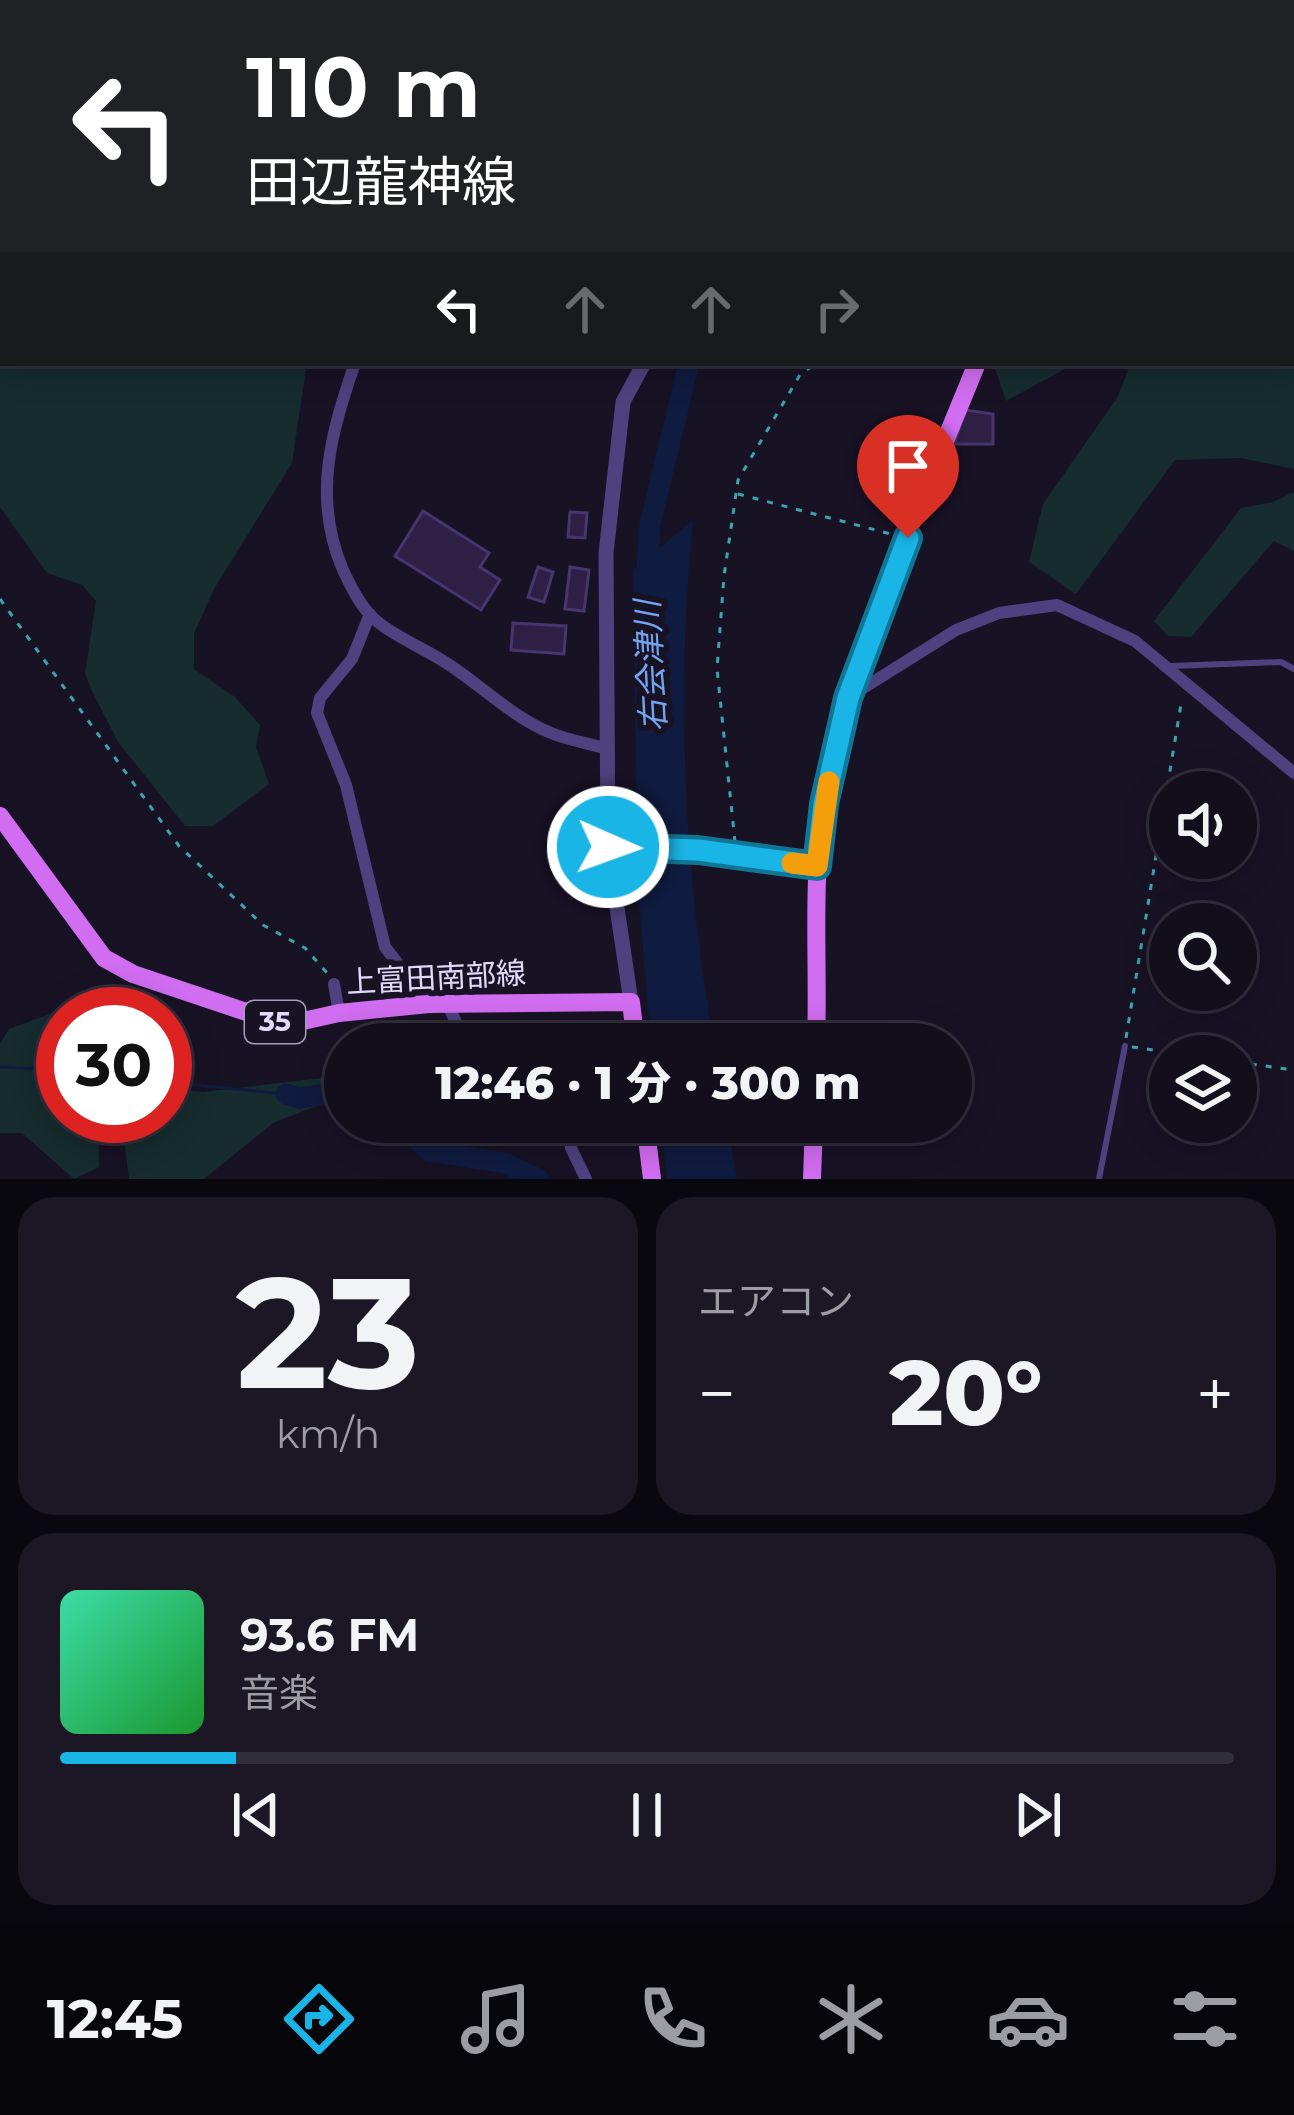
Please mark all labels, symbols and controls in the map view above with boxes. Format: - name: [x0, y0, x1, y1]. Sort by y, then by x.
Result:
- text: 110 m: [246, 36, 481, 138]
- icon: left: [48, 48, 204, 204]
- text: 田辺龍神線: [246, 149, 516, 215]
- icon: left: [426, 276, 492, 342]
- icon: ahead: [552, 276, 618, 342]
- icon: ahead: [678, 276, 744, 342]
- icon: right: [804, 276, 870, 342]
- pin: [857, 415, 959, 538]
- icon: arrive: [875, 433, 941, 499]
- water label: 右会津川: [626, 596, 673, 733]
- map controls: [1149, 771, 1257, 1143]
- button: sound: [1149, 771, 1257, 879]
- position arrow: [545, 784, 671, 910]
- button: search: [1149, 903, 1257, 1011]
- street label: 上富田南部線: [345, 954, 527, 1001]
- speed limit sign: 30: [36, 987, 192, 1143]
- road number: 35: [245, 1001, 305, 1043]
- button: layers: [1149, 1035, 1257, 1143]
- text: 12:46 · 1 分 · 300 m: [435, 1055, 861, 1110]
- text: 23: [236, 1237, 420, 1427]
- text: エアコン: [698, 1277, 854, 1325]
- text: 20°: [889, 1338, 1043, 1448]
- text: −: [698, 1353, 736, 1434]
- text: +: [1196, 1353, 1234, 1434]
- text: km/h: [276, 1410, 380, 1458]
- text: 93.6 FM: [240, 1607, 419, 1662]
- text: 音楽: [240, 1669, 318, 1717]
- icon: previous: [223, 1782, 289, 1848]
- icon: pause: [614, 1782, 680, 1848]
- icon: next: [1005, 1782, 1071, 1848]
- icon: directions: [277, 1977, 361, 2061]
- icon: music: [454, 1977, 538, 2061]
- icon: phone: [631, 1977, 715, 2061]
- icon: climate: [809, 1977, 893, 2061]
- icon: car: [986, 1977, 1070, 2061]
- icon: filters: [1163, 1977, 1247, 2061]
- text: 12:45: [47, 1986, 183, 2052]

